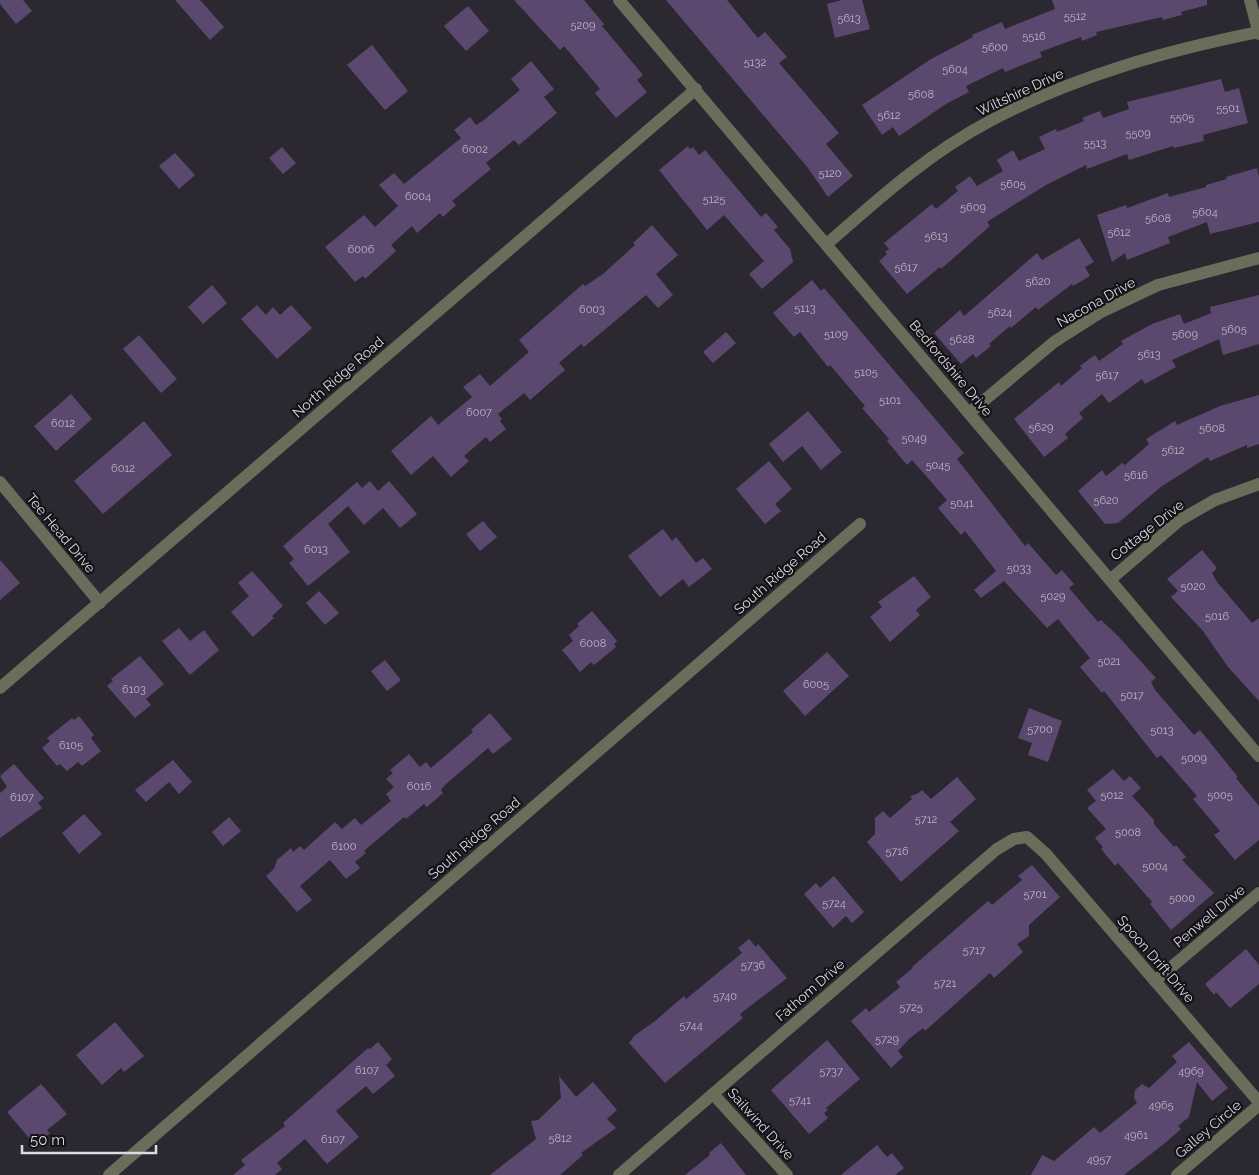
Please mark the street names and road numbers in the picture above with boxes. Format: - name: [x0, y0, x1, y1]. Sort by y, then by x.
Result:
- street label: Wiltshire Drive: [974, 65, 1066, 119]
- street label: Nacona Drive: [1054, 274, 1138, 330]
- street label: Bedfordshire Drive: [906, 317, 996, 419]
- street label: North Ridge Road: [289, 333, 387, 421]
- street label: Tee Head Drive: [23, 490, 99, 576]
- street label: Cottage Drive: [1107, 496, 1187, 564]
- street label: South Ridge Road: [731, 529, 829, 617]
- street label: South Ridge Road: [425, 794, 523, 882]
- street label: Penwell Drive: [1170, 881, 1248, 951]
- street label: Spoon Drift Drive: [1114, 912, 1198, 1006]
- street label: Fathom Drive: [772, 956, 848, 1024]
- street label: Sailwind Drive: [725, 1085, 797, 1163]
- street label: Galley Circle: [1172, 1097, 1244, 1161]

